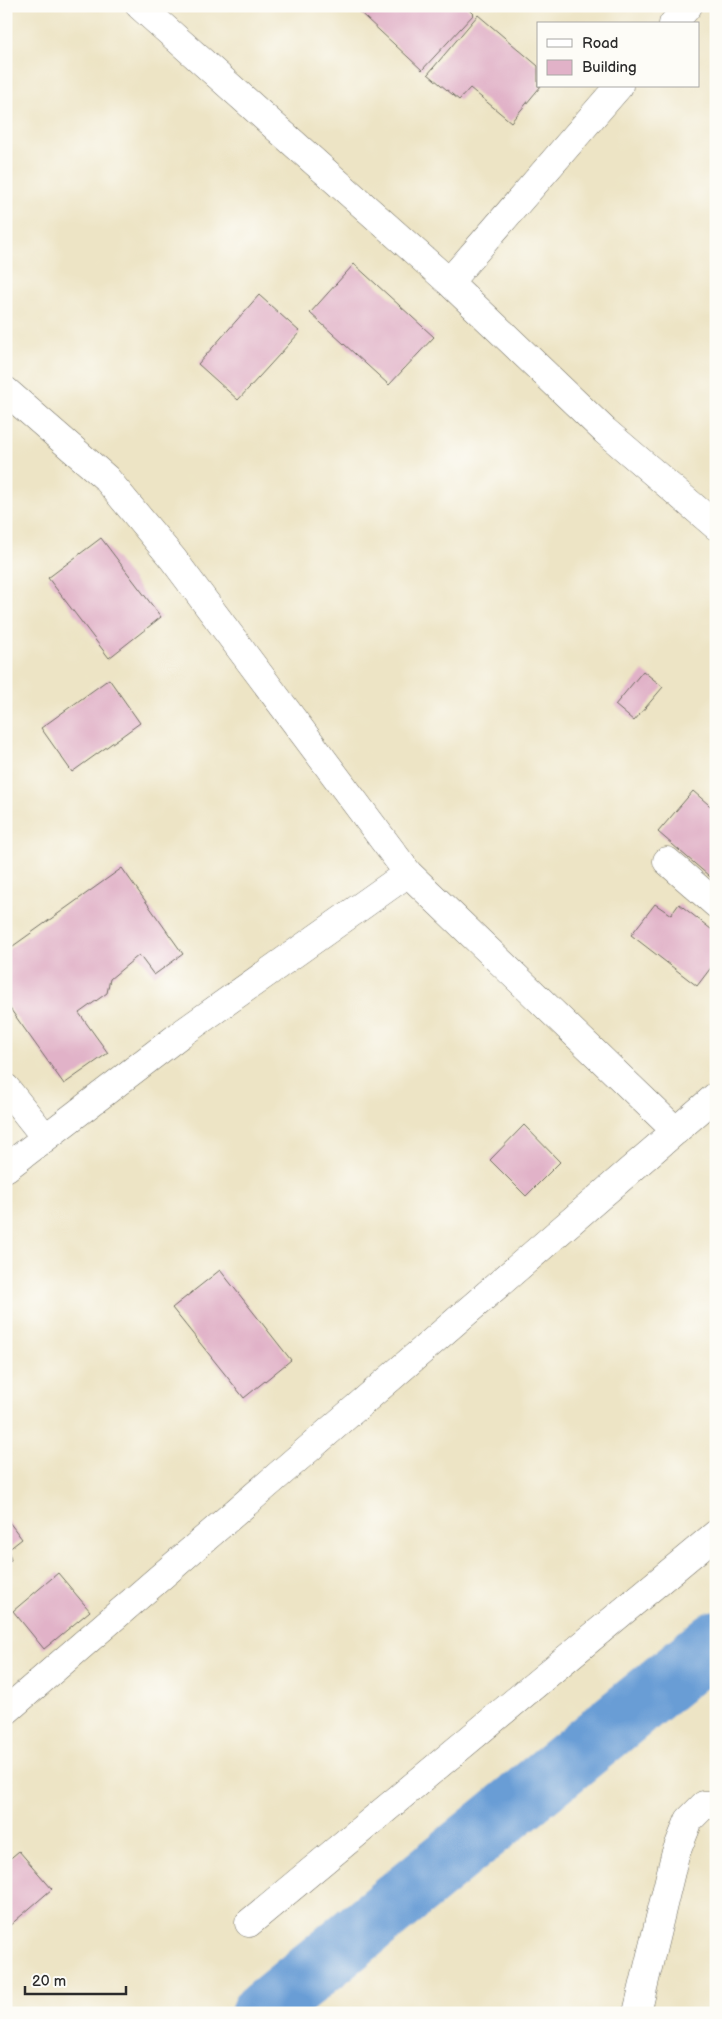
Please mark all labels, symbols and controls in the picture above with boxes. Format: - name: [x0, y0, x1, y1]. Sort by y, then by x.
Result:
- legend: [537, 22, 700, 88]
- text: Road: [582, 34, 618, 53]
- text: Building: [582, 58, 637, 77]
- scale bar: [25, 1964, 126, 1996]
- text: 20 m: [32, 1972, 66, 1991]

